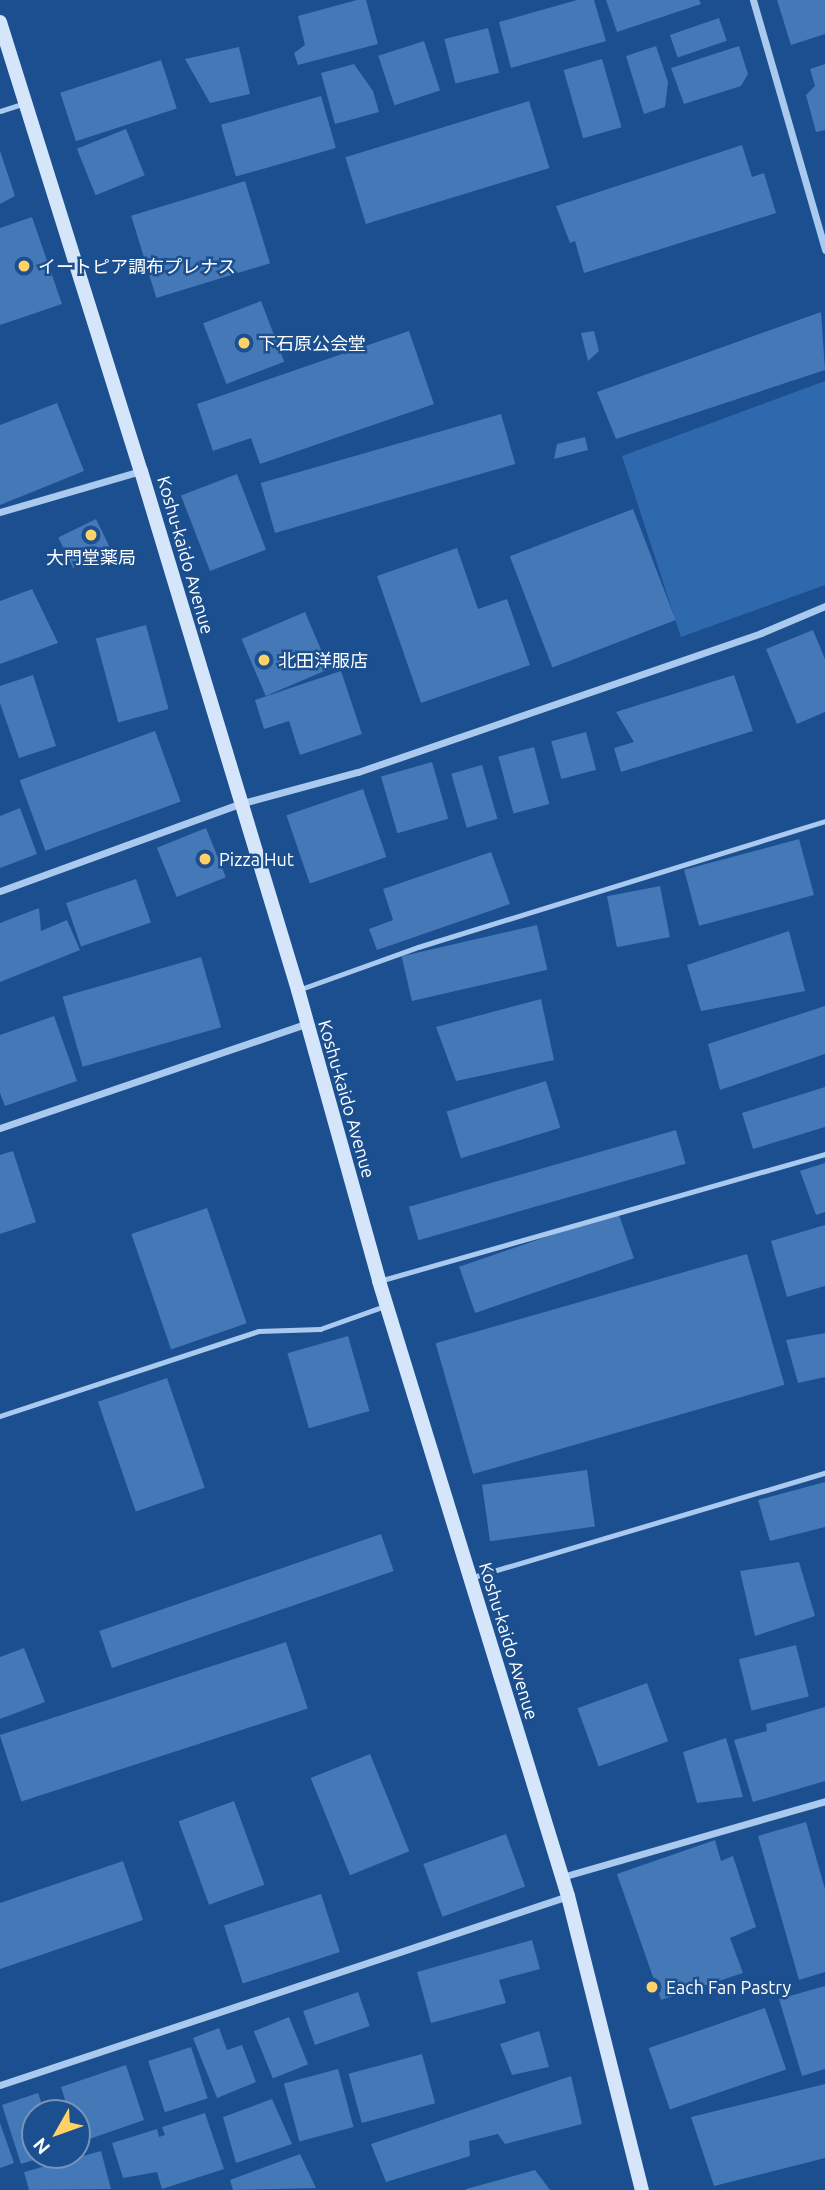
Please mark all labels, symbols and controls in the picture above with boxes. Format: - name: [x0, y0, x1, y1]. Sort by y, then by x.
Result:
- place label: イートピア調布プレナス: [38, 255, 236, 277]
- marker: イートピア調布プレナス: [16, 258, 32, 274]
- place label: 下石原公会堂: [258, 332, 366, 354]
- marker: 下石原公会堂: [236, 335, 252, 351]
- street label: Koshu-kaido Avenue: [153, 474, 219, 636]
- marker: 大門堂薬局: [83, 527, 99, 543]
- place label: 大門堂薬局: [46, 546, 136, 568]
- place label: 北田洋服店: [278, 649, 368, 671]
- marker: 北田洋服店: [256, 652, 272, 668]
- place label: Pizza Hut: [219, 848, 294, 870]
- marker: Pizza Hut: [197, 851, 213, 867]
- street label: Koshu-kaido Avenue: [314, 1018, 380, 1180]
- street label: Koshu-kaido Avenue: [475, 1560, 543, 1722]
- place label: Each Fan Pastry: [666, 1976, 791, 1998]
- marker: Each Fan Pastry: [644, 1979, 660, 1995]
- north arrow: [21, 2099, 91, 2169]
- text: N: [28, 2134, 54, 2159]

